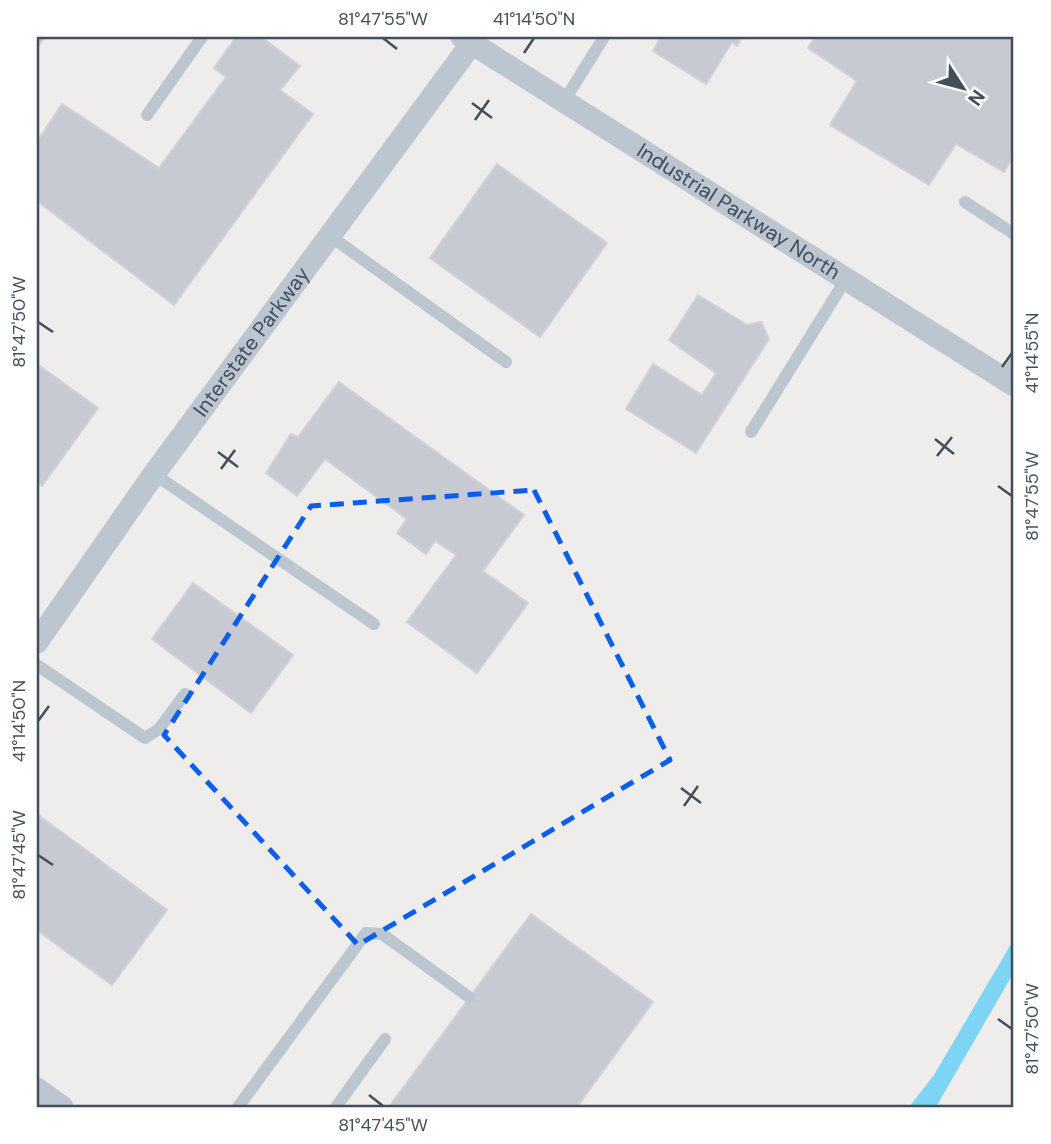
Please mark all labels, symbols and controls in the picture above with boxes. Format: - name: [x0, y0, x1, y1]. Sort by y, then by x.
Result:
- text: 81°47'55"W: [338, 7, 428, 31]
- text: 41°14'50"N: [493, 7, 575, 31]
- north arrow: [928, 52, 998, 122]
- text: N: [962, 85, 991, 111]
- street label: Industrial Parkway North: [631, 137, 846, 286]
- street label: Interstate Parkway: [187, 261, 316, 422]
- text: 81°47'50"W: [7, 276, 31, 368]
- text: 41°14'55"N: [1020, 313, 1044, 393]
- text: 81°47'55"W: [1020, 451, 1044, 541]
- text: 41°14'50"N: [7, 680, 31, 762]
- text: 81°47'45"W: [7, 810, 31, 900]
- text: 81°47'50"W: [1020, 983, 1044, 1075]
- text: 81°47'45"W: [338, 1113, 428, 1137]

